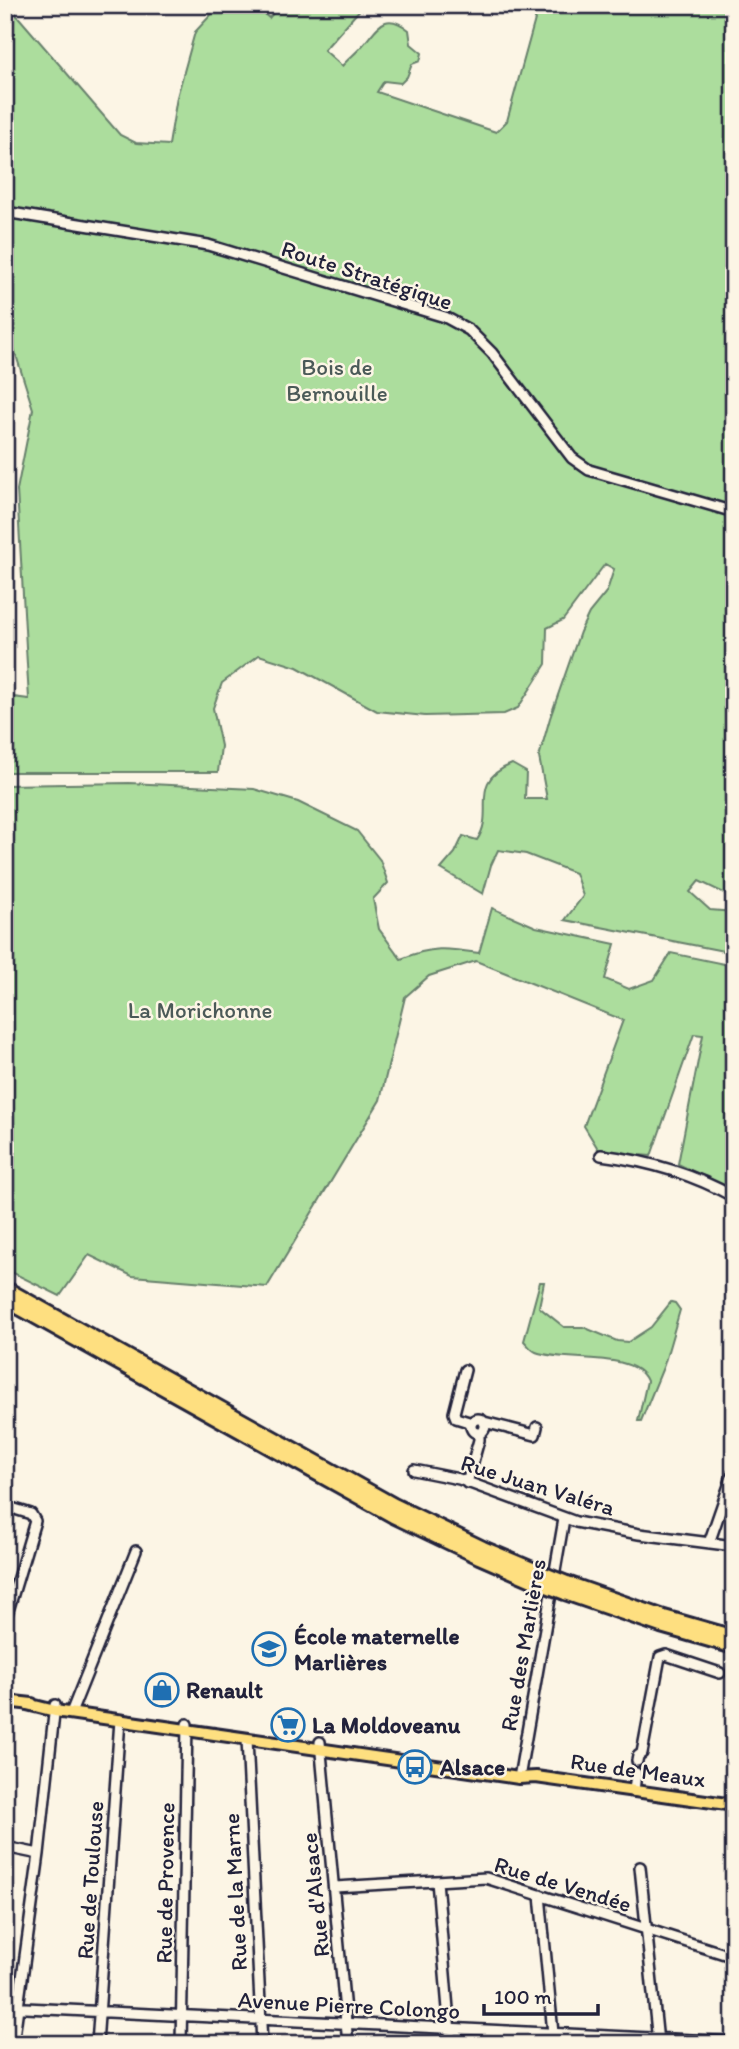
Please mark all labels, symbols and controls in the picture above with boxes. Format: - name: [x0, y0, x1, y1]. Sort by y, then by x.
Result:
- street label: Route Stratégique: [278, 234, 456, 316]
- park label: Bois de Bernouille: [286, 353, 388, 407]
- park label: La Morichonne: [128, 996, 272, 1024]
- street label: Rue Juan Valéra: [458, 1448, 618, 1522]
- street label: Rue des Marlières: [494, 1557, 552, 1733]
- place label: École maternelle Marlières: [294, 1622, 460, 1676]
- school or university icon: École maternelle Marlières: [250, 1630, 288, 1668]
- shop icon: Renault: [143, 1671, 181, 1709]
- place label: Renault: [186, 1676, 263, 1704]
- supermarket icon: La Moldoveanu: [269, 1706, 307, 1744]
- place label: La Moldoveanu: [312, 1711, 460, 1739]
- street label: Rue de Meaux: [569, 1747, 708, 1793]
- bus stop icon: Alsace: [396, 1748, 434, 1786]
- place label: Alsace: [439, 1753, 505, 1781]
- street label: Rue de Toulouse: [70, 1800, 110, 1960]
- street label: Rue de Provence: [150, 1802, 180, 1964]
- street label: Rue de la Marne: [217, 1812, 253, 1972]
- street label: Rue d'Alsace: [295, 1831, 335, 1959]
- street label: Rue de Vendée: [491, 1850, 635, 1918]
- scale bar: [484, 1972, 597, 2016]
- text: 100 m: [494, 1984, 552, 2009]
- street label: Avenue Pierre Colongo: [237, 1985, 461, 2025]

